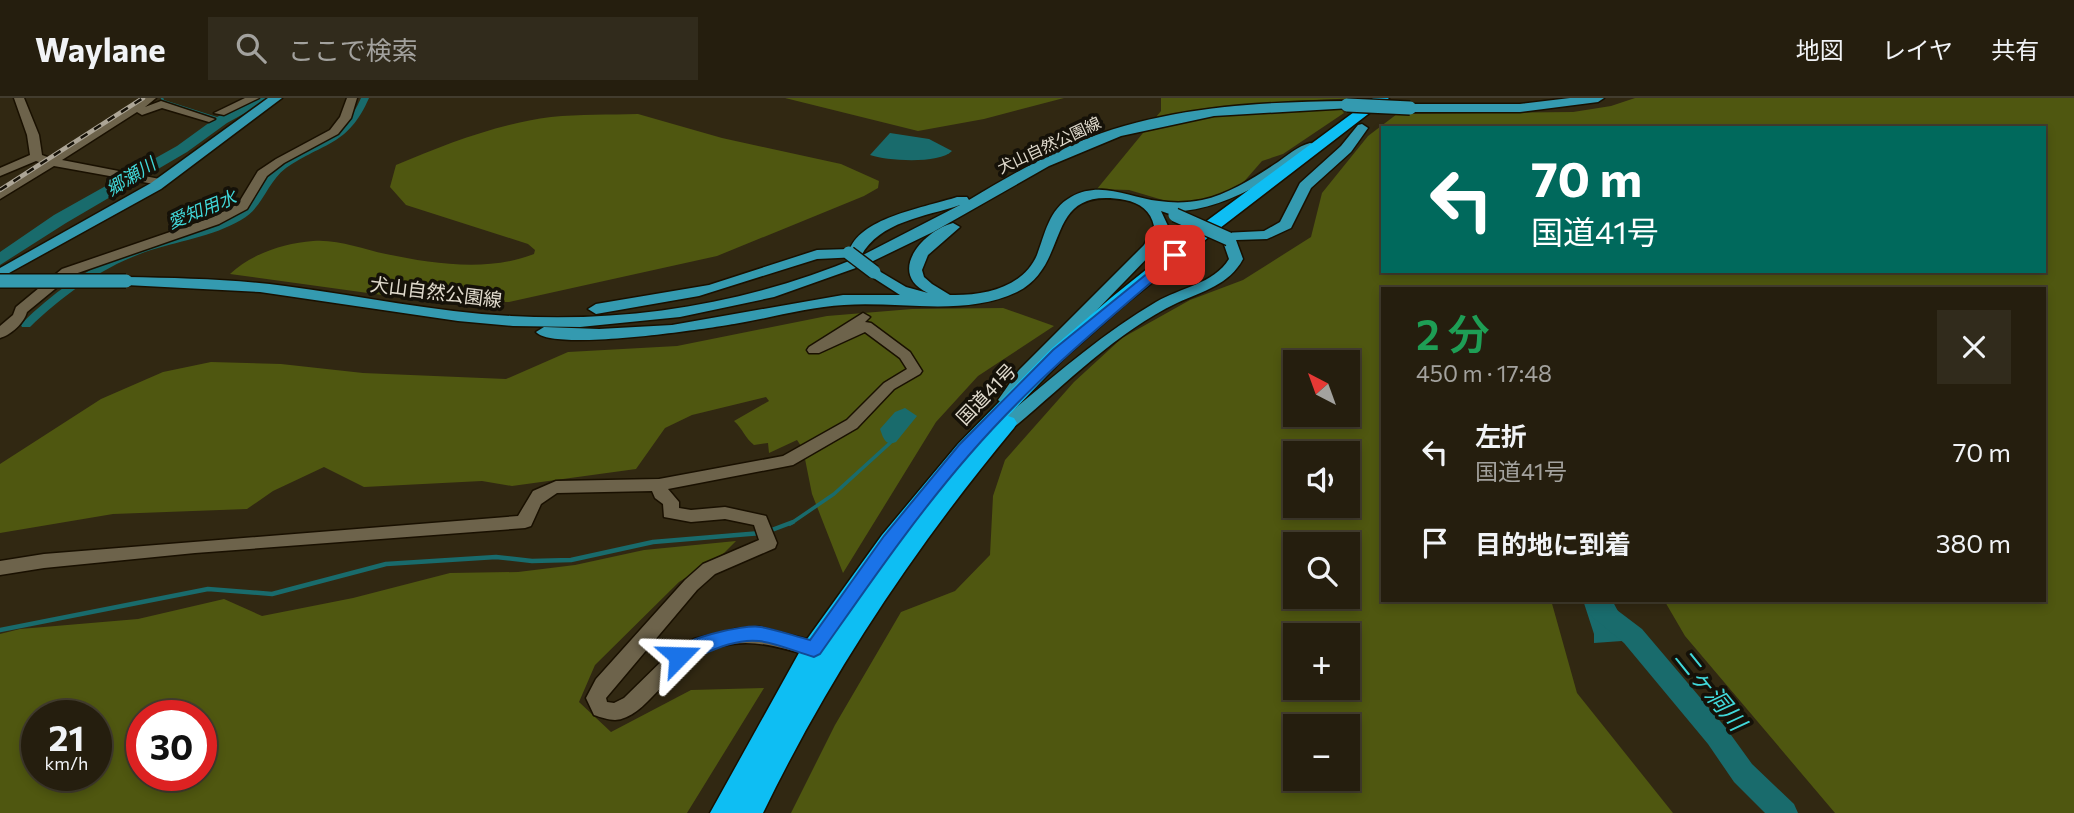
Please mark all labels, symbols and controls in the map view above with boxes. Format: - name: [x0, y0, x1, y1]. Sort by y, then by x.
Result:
- search box: [208, 17, 698, 80]
- text: Waylane: [35, 28, 166, 69]
- icon: search: [232, 29, 270, 67]
- text: ここで検索: [288, 34, 418, 65]
- text: 地図: [1796, 35, 1844, 64]
- text: レイヤ: [1882, 35, 1953, 64]
- text: 共有: [1991, 35, 2039, 64]
- street label: 犬山自然公園線: [994, 112, 1104, 177]
- text: 70 m: [1531, 147, 1642, 207]
- water label: 郷瀬川: [102, 151, 161, 200]
- icon: left: [1416, 154, 1507, 245]
- water label: 愛知用水: [164, 185, 241, 233]
- text: 国道41号: [1531, 211, 1659, 251]
- pin: [1145, 225, 1205, 285]
- icon: arrive: [1156, 236, 1194, 274]
- street label: 犬山自然公園線: [369, 272, 503, 311]
- text: 2 分: [1416, 307, 1490, 359]
- button: close: [1937, 310, 2011, 384]
- north arrow: [1283, 350, 1360, 427]
- map controls: [1283, 350, 1360, 791]
- street label: 国道41号: [951, 358, 1020, 429]
- text: 450 m · 17:48: [1416, 359, 1552, 387]
- text: 左折: [1475, 420, 1527, 451]
- icon: left: [1416, 433, 1454, 471]
- text: 70 m: [1953, 436, 2011, 467]
- button: sound: [1283, 441, 1360, 518]
- text: 国道41号: [1475, 457, 1567, 485]
- icon: arrive: [1416, 524, 1454, 562]
- text: 380 m: [1936, 527, 2011, 558]
- text: 目的地に到着: [1475, 528, 1631, 559]
- button: search: [1283, 532, 1360, 609]
- position arrow: [642, 619, 716, 693]
- button: +: [1283, 623, 1360, 700]
- water label: 二ヶ洞川: [1670, 643, 1755, 738]
- speed limit sign: 30: [126, 700, 217, 791]
- button: −: [1283, 714, 1360, 791]
- text: 21: [49, 715, 84, 758]
- text: km/h: [45, 752, 88, 774]

